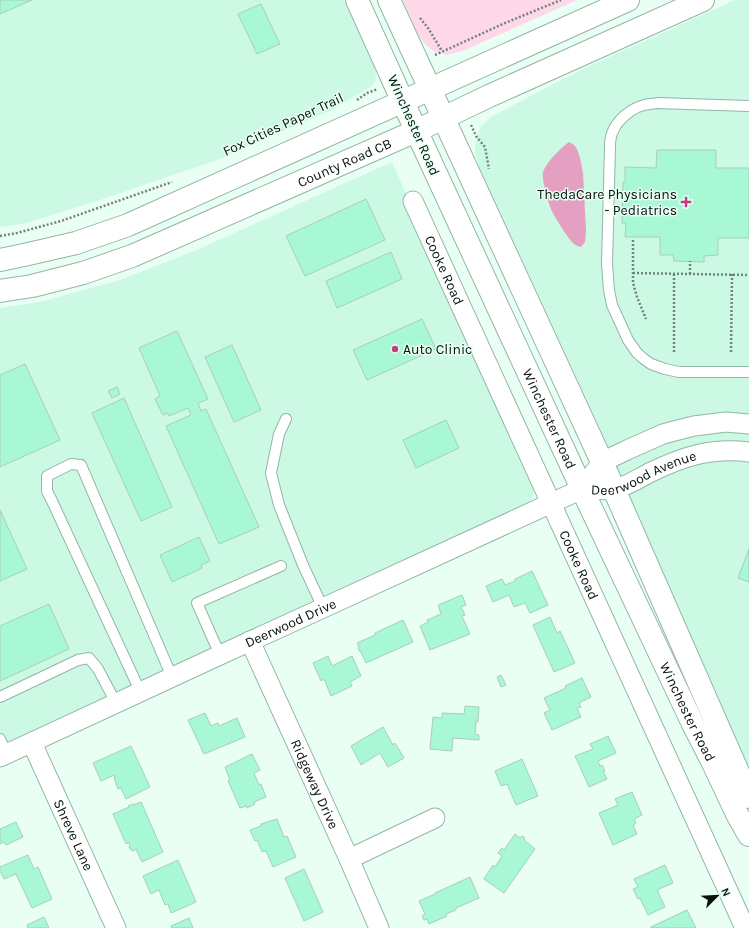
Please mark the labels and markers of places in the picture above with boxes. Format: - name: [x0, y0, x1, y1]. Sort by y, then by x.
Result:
- place label: ThedaCare Physicians - Pediatrics: [537, 186, 677, 219]
- marker: ThedaCare Physicians - Pediatrics: [680, 196, 692, 208]
- place label: Auto Clinic: [403, 341, 472, 358]
- marker: Auto Clinic: [390, 344, 400, 354]

